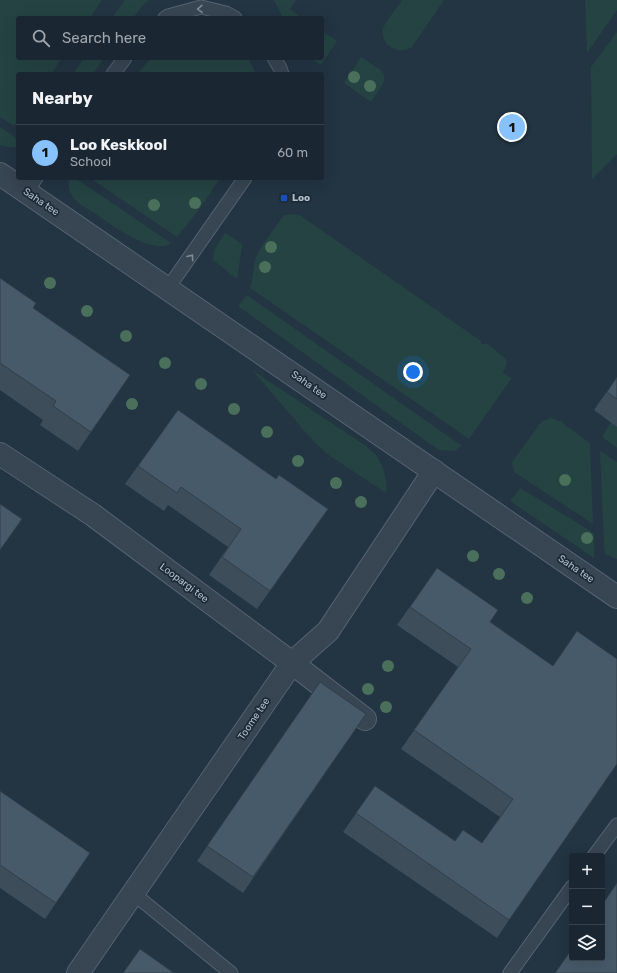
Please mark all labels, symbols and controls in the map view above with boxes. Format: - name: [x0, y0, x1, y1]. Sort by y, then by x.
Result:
- one-way arrow: [197, 5, 203, 13]
- search box: [16, 16, 324, 60]
- icon: search: [30, 27, 52, 49]
- text: Search here: [62, 29, 146, 47]
- text: Nearby: [32, 88, 93, 108]
- pin: 1: [499, 112, 525, 142]
- text: Loo Keskkool: [70, 136, 167, 154]
- text: 1: [42, 145, 48, 160]
- text: 60 m: [277, 145, 308, 160]
- text: School: [70, 154, 111, 169]
- street label: Saha tee: [21, 186, 62, 219]
- place label: Loo: [292, 192, 310, 204]
- marker: Loo: [279, 193, 289, 203]
- one-way arrow: [186, 254, 193, 261]
- your location: [403, 362, 423, 382]
- street label: Saha tee: [289, 368, 329, 402]
- street label: Saha tee: [556, 553, 597, 586]
- street label: Loopargi tee: [157, 561, 211, 605]
- street label: Toome tee: [236, 695, 273, 742]
- map controls: [569, 853, 605, 961]
- button: +: [569, 853, 605, 889]
- button: −: [569, 889, 605, 925]
- button: layers: [569, 925, 605, 961]

